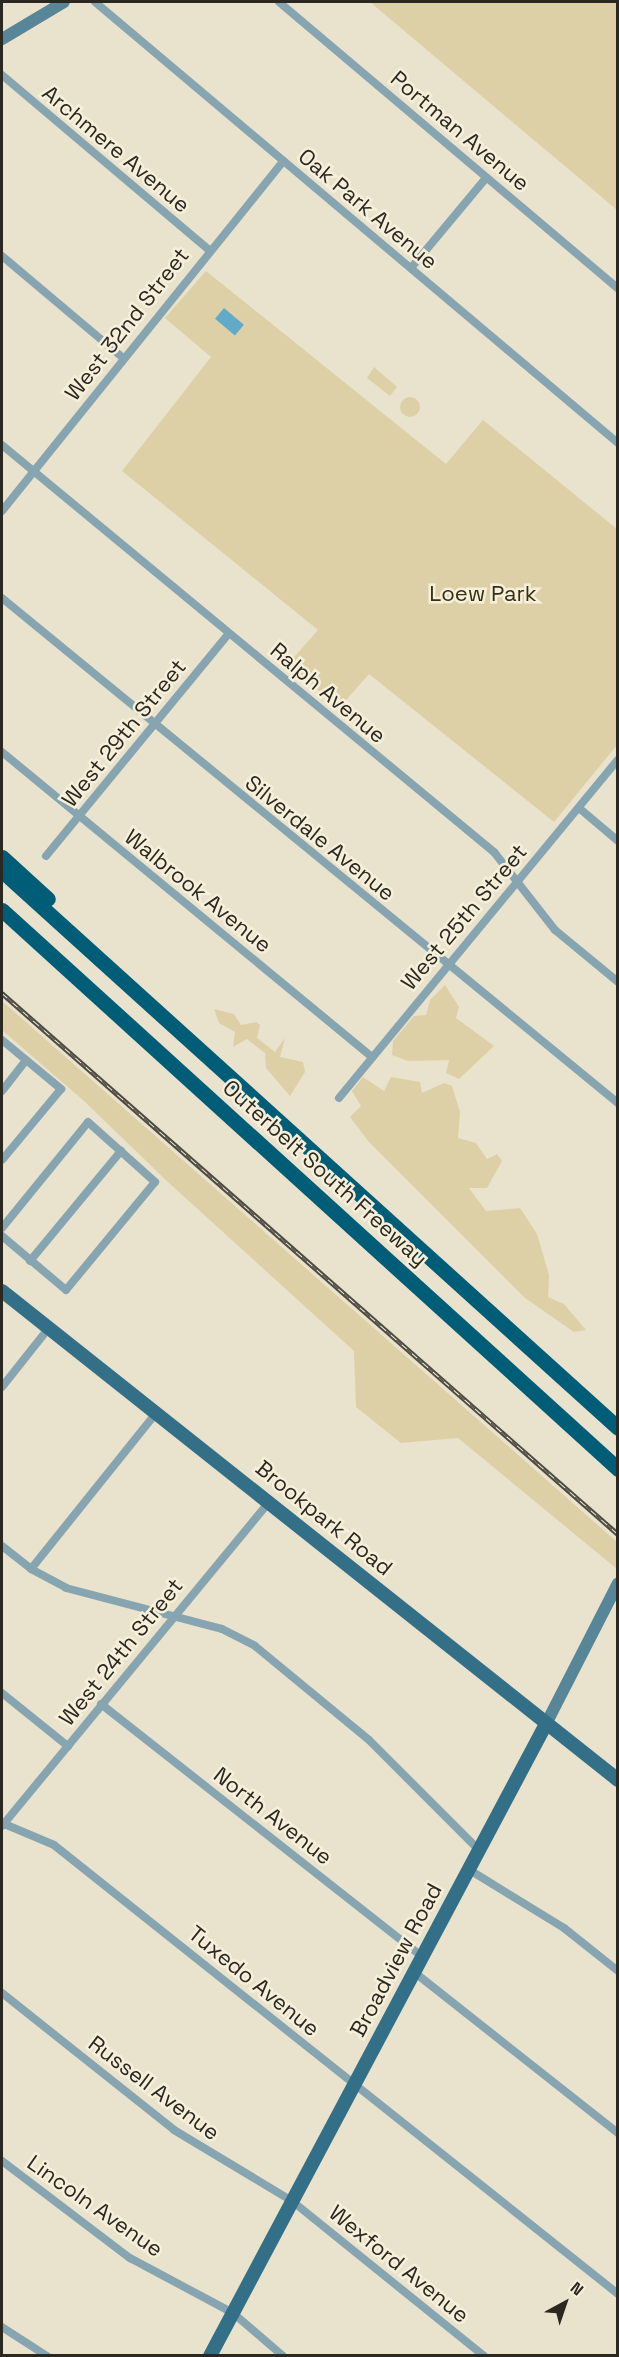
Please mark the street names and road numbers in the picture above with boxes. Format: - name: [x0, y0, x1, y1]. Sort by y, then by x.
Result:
- street label: Portman Avenue: [385, 65, 535, 197]
- street label: Archmere Avenue: [37, 80, 195, 218]
- street label: Oak Park Avenue: [293, 143, 443, 275]
- street label: West 32nd Street: [59, 243, 195, 405]
- street label: Ralph Avenue: [265, 637, 391, 749]
- street label: West 29th Street: [56, 654, 192, 812]
- street label: Silverdale Avenue: [240, 769, 400, 907]
- street label: Walbrook Avenue: [119, 824, 277, 958]
- street label: West 25th Street: [395, 839, 533, 995]
- street label: Outerbelt South Freeway: [217, 1074, 433, 1272]
- street label: Brookpark Road: [250, 1455, 398, 1581]
- street label: West 24th Street: [53, 1573, 189, 1731]
- street label: North Avenue: [208, 1761, 338, 1871]
- street label: Broadview Road: [344, 1879, 448, 2041]
- street label: Tuxedo Avenue: [183, 1920, 325, 2042]
- street label: Russell Avenue: [83, 2030, 225, 2146]
- street label: Lincoln Avenue: [22, 2149, 168, 2263]
- street label: Wexford Avenue: [324, 2199, 474, 2329]

